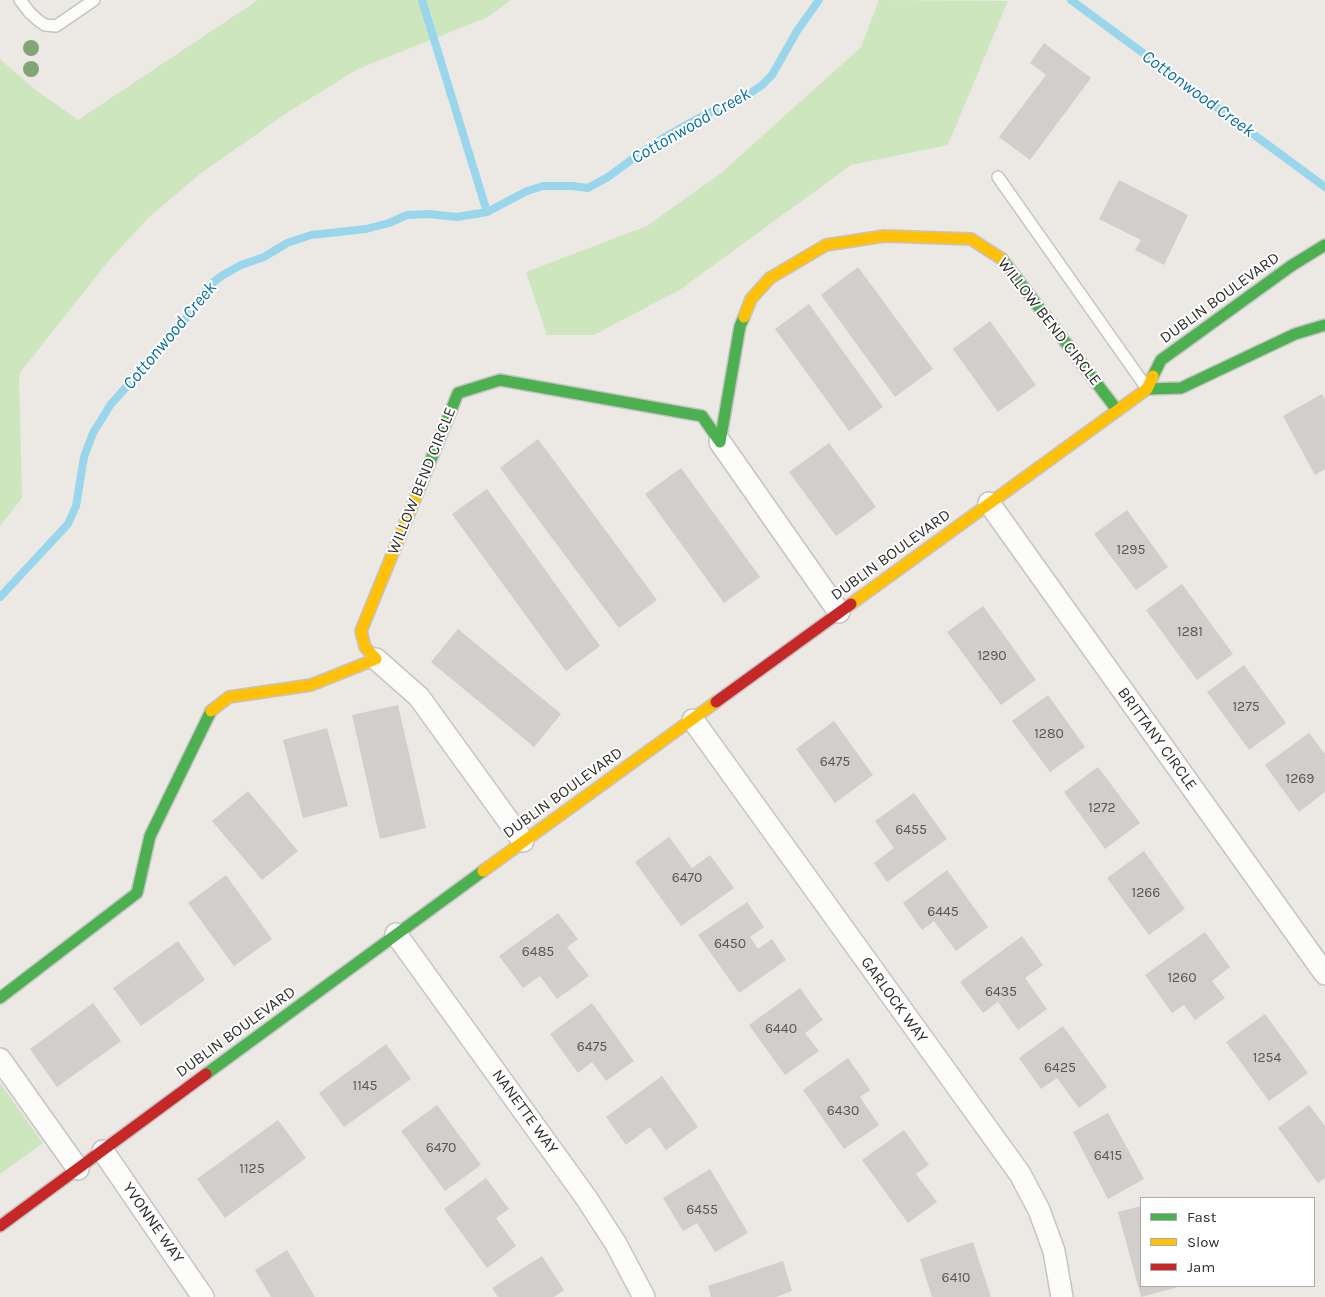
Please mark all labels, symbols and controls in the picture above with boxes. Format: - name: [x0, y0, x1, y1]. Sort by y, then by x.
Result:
- water label: Cottonwood Creek: [1137, 46, 1259, 142]
- water label: Cottonwood Creek: [627, 83, 755, 169]
- street label: DUBLIN BOULEVARD: [1157, 248, 1283, 348]
- street label: WILLOW BEND CIRCLE: [993, 254, 1105, 390]
- water label: Cottonwood Creek: [119, 278, 221, 394]
- street label: WILLOW BEND CIRCLE: [384, 405, 460, 557]
- street label: DUBLIN BOULEVARD: [828, 505, 954, 605]
- house number: 1295: [1117, 542, 1145, 558]
- house number: 1281: [1177, 624, 1203, 640]
- house number: 1290: [977, 648, 1007, 664]
- street label: BRITTANY CIRCLE: [1113, 684, 1201, 794]
- house number: 1275: [1232, 699, 1260, 715]
- house number: 1280: [1034, 726, 1064, 742]
- street label: DUBLIN BOULEVARD: [500, 743, 626, 843]
- house number: 6475: [820, 754, 850, 770]
- house number: 1269: [1286, 771, 1314, 787]
- house number: 1272: [1088, 800, 1116, 816]
- house number: 6455: [895, 822, 927, 838]
- house number: 6470: [672, 870, 702, 886]
- house number: 1266: [1132, 885, 1160, 901]
- house number: 6445: [927, 904, 959, 920]
- house number: 6450: [714, 936, 746, 952]
- house number: 6485: [522, 944, 554, 960]
- street label: GARLOCK WAY: [856, 953, 932, 1047]
- house number: 1260: [1167, 970, 1197, 986]
- street label: DUBLIN BOULEVARD: [173, 982, 299, 1082]
- house number: 6435: [985, 984, 1017, 1000]
- house number: 6440: [765, 1021, 797, 1037]
- house number: 6475: [577, 1039, 607, 1055]
- house number: 1254: [1253, 1050, 1281, 1066]
- house number: 6425: [1044, 1060, 1076, 1076]
- street label: NANETTE WAY: [488, 1066, 562, 1158]
- house number: 1145: [353, 1078, 377, 1094]
- house number: 6430: [827, 1103, 859, 1119]
- house number: 6470: [426, 1140, 456, 1156]
- house number: 6415: [1094, 1148, 1122, 1164]
- house number: 1125: [239, 1161, 265, 1177]
- street label: YVONNE WAY: [118, 1179, 188, 1267]
- legend: [1140, 1197, 1315, 1287]
- house number: 6455: [686, 1202, 718, 1218]
- text: Fast: [1187, 1208, 1216, 1226]
- text: Slow: [1187, 1233, 1219, 1251]
- text: Jam: [1187, 1258, 1215, 1276]
- house number: 6410: [942, 1270, 970, 1286]

